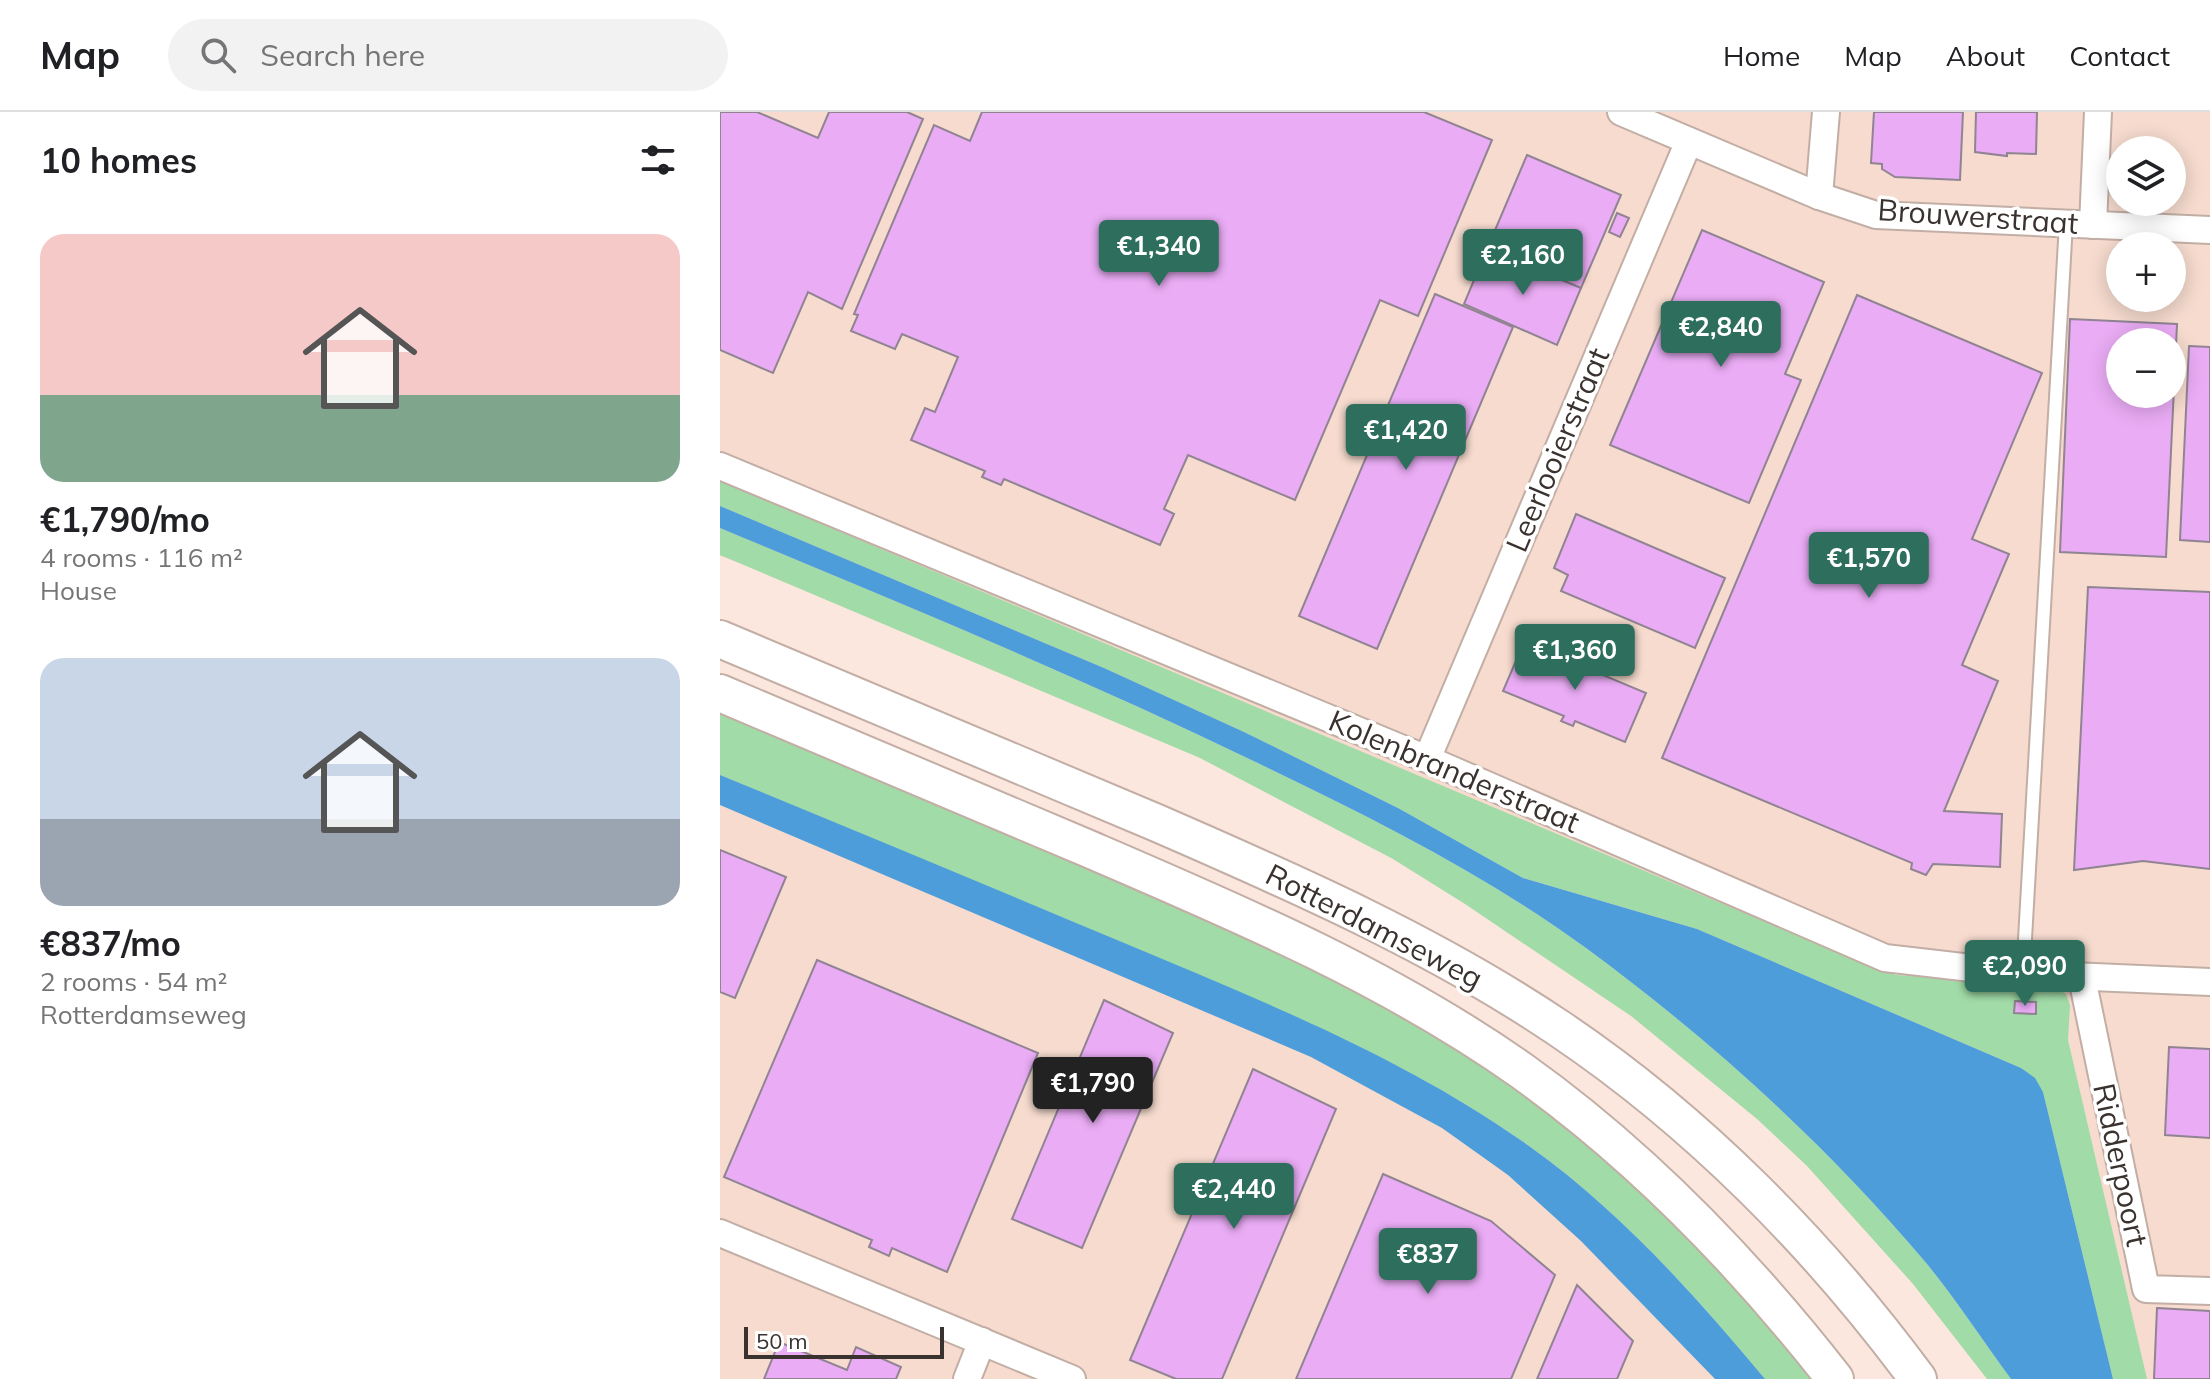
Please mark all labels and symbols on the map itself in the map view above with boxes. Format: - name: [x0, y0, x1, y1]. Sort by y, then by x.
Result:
- street label: Brouwerstraat: [1877, 190, 2080, 242]
- pin: €1,340: [1094, 220, 1224, 288]
- pin: €2,160: [1458, 229, 1588, 297]
- pin: €2,840: [1656, 301, 1786, 369]
- street label: Leerlooierstraat: [1497, 342, 1617, 557]
- pin: €1,420: [1341, 404, 1471, 472]
- pin: €1,570: [1804, 532, 1934, 600]
- pin: €1,360: [1510, 624, 1640, 692]
- street label: Kolenbranderstraat: [1323, 701, 1585, 841]
- street label: Rotterdamseweg: [1260, 855, 1489, 997]
- pin: €2,090: [1960, 940, 2090, 1008]
- pin: €1,790: [1028, 1057, 1158, 1125]
- street label: Ridderpoort: [2085, 1080, 2157, 1250]
- pin: €2,440: [1169, 1163, 1299, 1231]
- pin: €837: [1381, 1228, 1475, 1296]
- scale bar: [744, 1323, 944, 1359]

